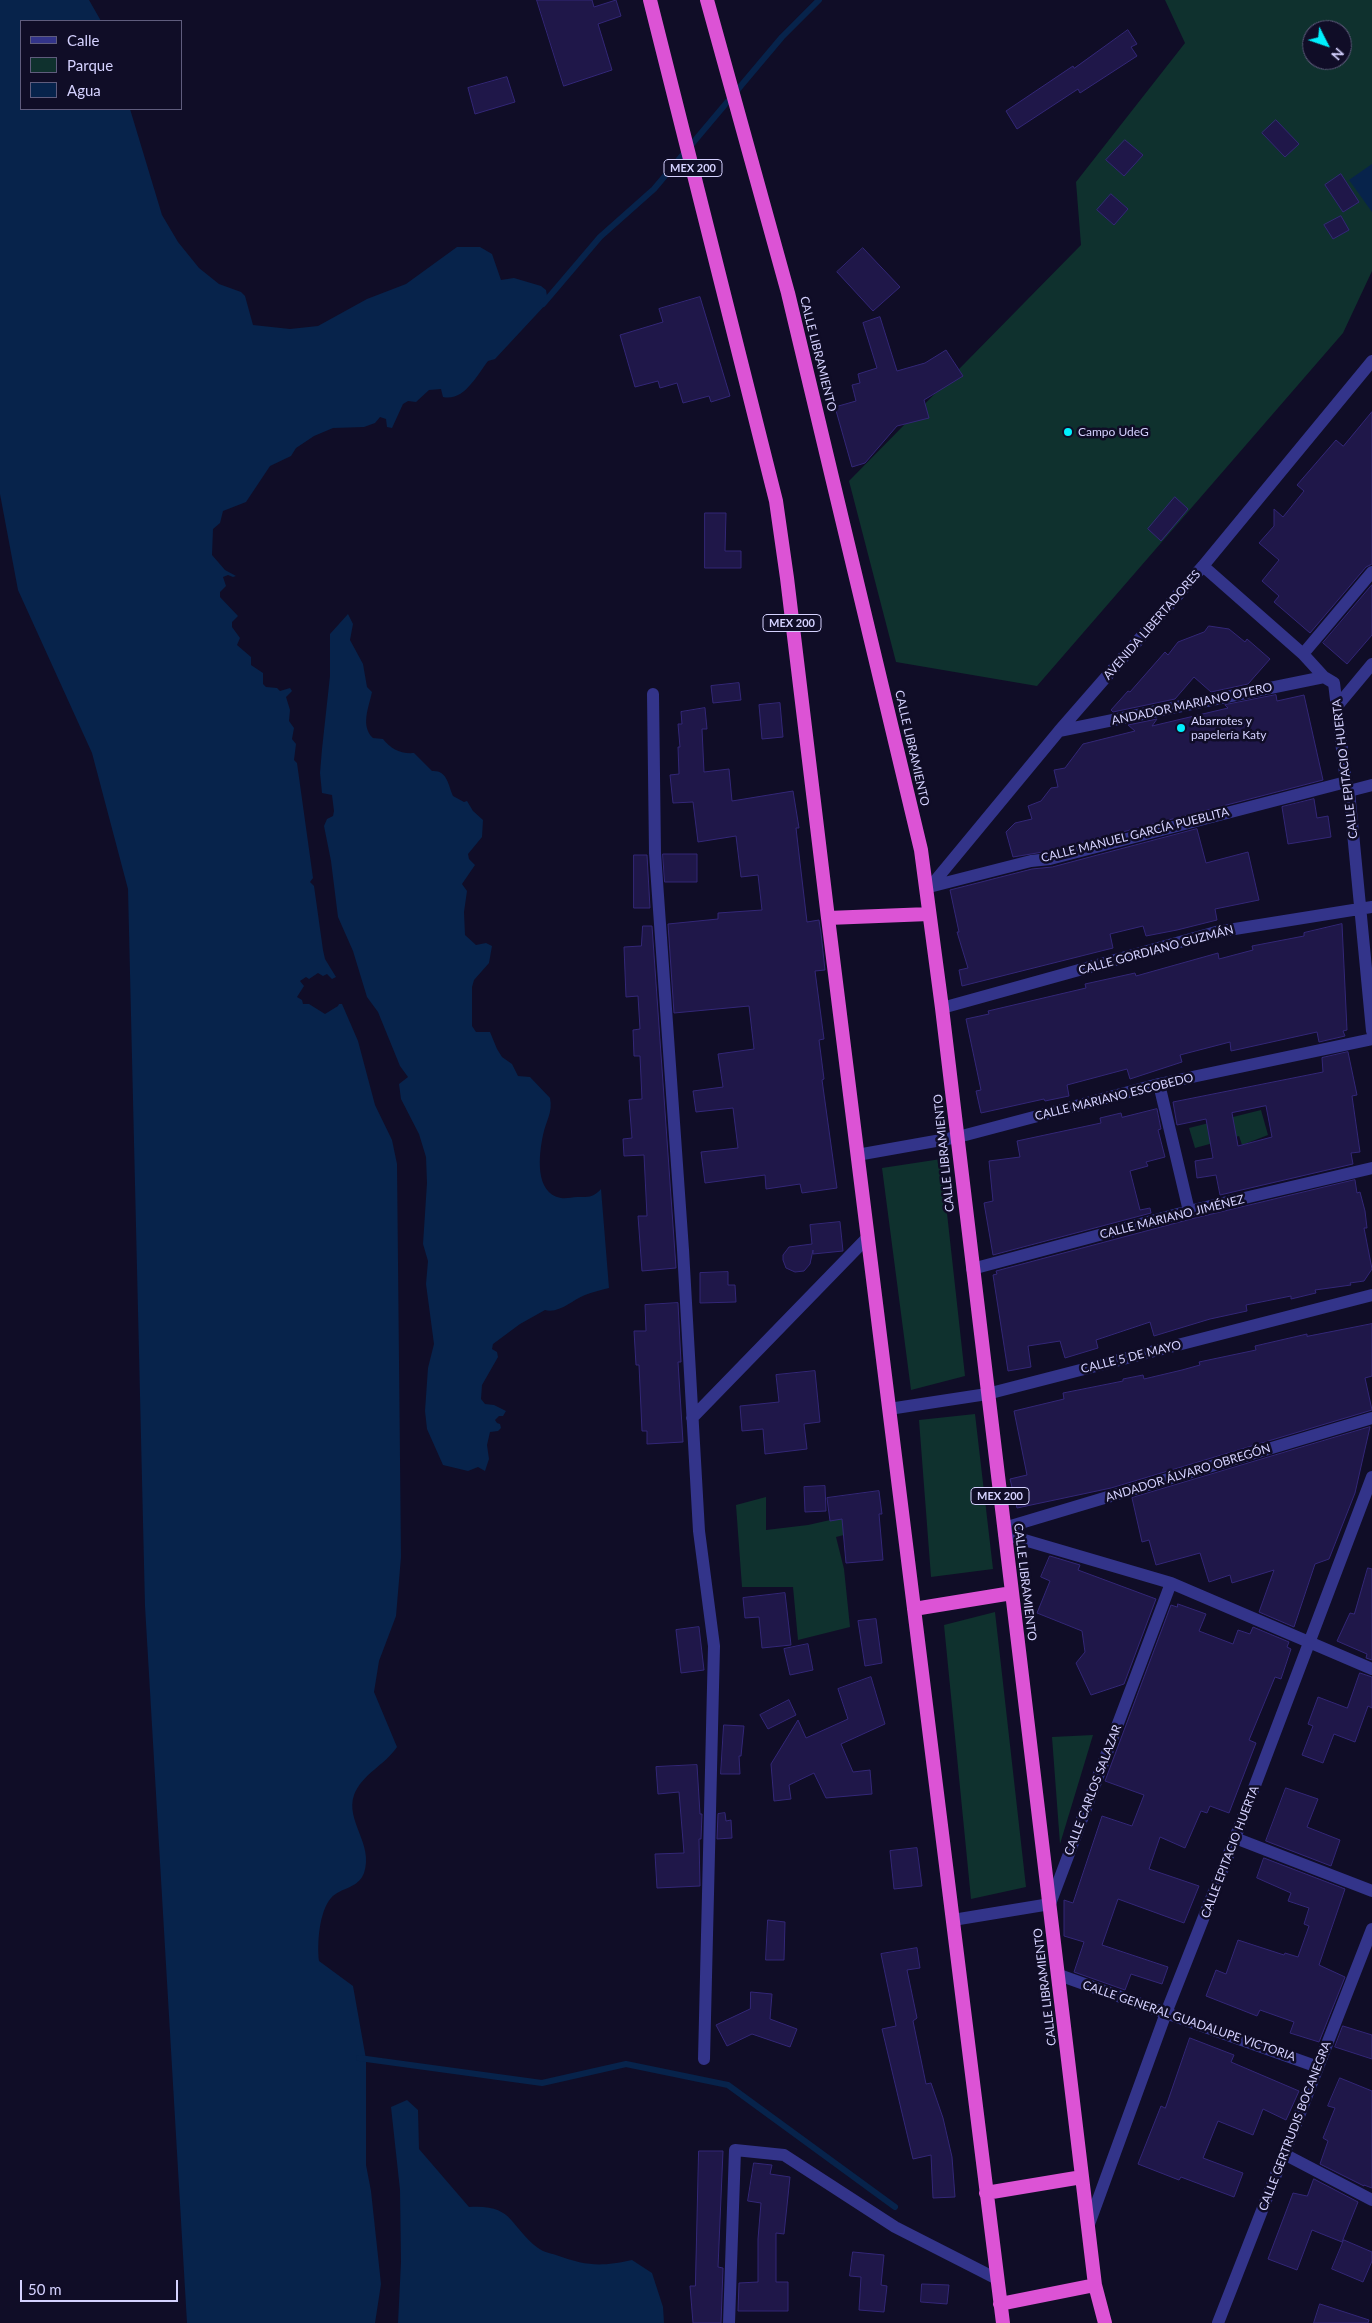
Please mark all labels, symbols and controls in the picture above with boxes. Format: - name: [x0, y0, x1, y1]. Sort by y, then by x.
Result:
- legend: [20, 20, 182, 110]
- north arrow: [1302, 20, 1352, 70]
- text: Calle: [67, 31, 99, 49]
- text: N: [1328, 45, 1348, 64]
- text: Parque: [67, 56, 113, 74]
- text: Agua: [67, 81, 101, 99]
- road number: MEX 200: [664, 160, 722, 177]
- street label: CALLE LIBRAMIENTO: [797, 295, 839, 413]
- place label: Campo UdeG: [1078, 425, 1149, 439]
- marker: Campo UdeG: [1062, 426, 1074, 438]
- street label: AVENIDA LIBERTADORES: [1100, 567, 1204, 683]
- road number: MEX 200: [763, 614, 821, 632]
- street label: ANDADOR MARIANO OTERO: [1110, 680, 1274, 728]
- street label: CALLE LIBRAMIENTO: [892, 689, 932, 807]
- street label: CALLE EPITACIO HUERTA: [1329, 698, 1361, 840]
- place label: Abarrotes y papelería Katy: [1191, 714, 1266, 742]
- marker: Abarrotes y papelería Katy: [1175, 722, 1187, 734]
- street label: CALLE MANUEL GARCÍA PUEBLITA: [1039, 805, 1231, 865]
- street label: CALLE GORDIANO GUZMÁN: [1077, 922, 1235, 978]
- street label: CALLE MARIANO ESCOBEDO: [1033, 1070, 1195, 1124]
- street label: CALLE LIBRAMIENTO: [931, 1093, 957, 1213]
- street label: CALLE MARIANO JIMÉNEZ: [1098, 1192, 1246, 1242]
- street label: CALLE 5 DE MAYO: [1079, 1338, 1183, 1376]
- street label: ANDADOR ÁLVARO OBREGÓN: [1104, 1441, 1272, 1505]
- road number: MEX 200: [971, 1488, 1029, 1504]
- street label: CALLE LIBRAMIENTO: [1011, 1522, 1039, 1642]
- street label: CALLE CARLOS SALAZAR: [1061, 1723, 1125, 1857]
- street label: CALLE EPITACIO HUERTA: [1198, 1784, 1262, 1920]
- street label: CALLE LIBRAMIENTO: [1031, 1927, 1059, 2047]
- street label: CALLE GENERAL GUADALUPE VICTORIA: [1081, 1978, 1297, 2064]
- street label: CALLE GERTRUDIS BOCANEGRA: [1256, 2039, 1334, 2213]
- scale bar: [22, 2270, 180, 2302]
- text: 50 m: [28, 2280, 62, 2298]

